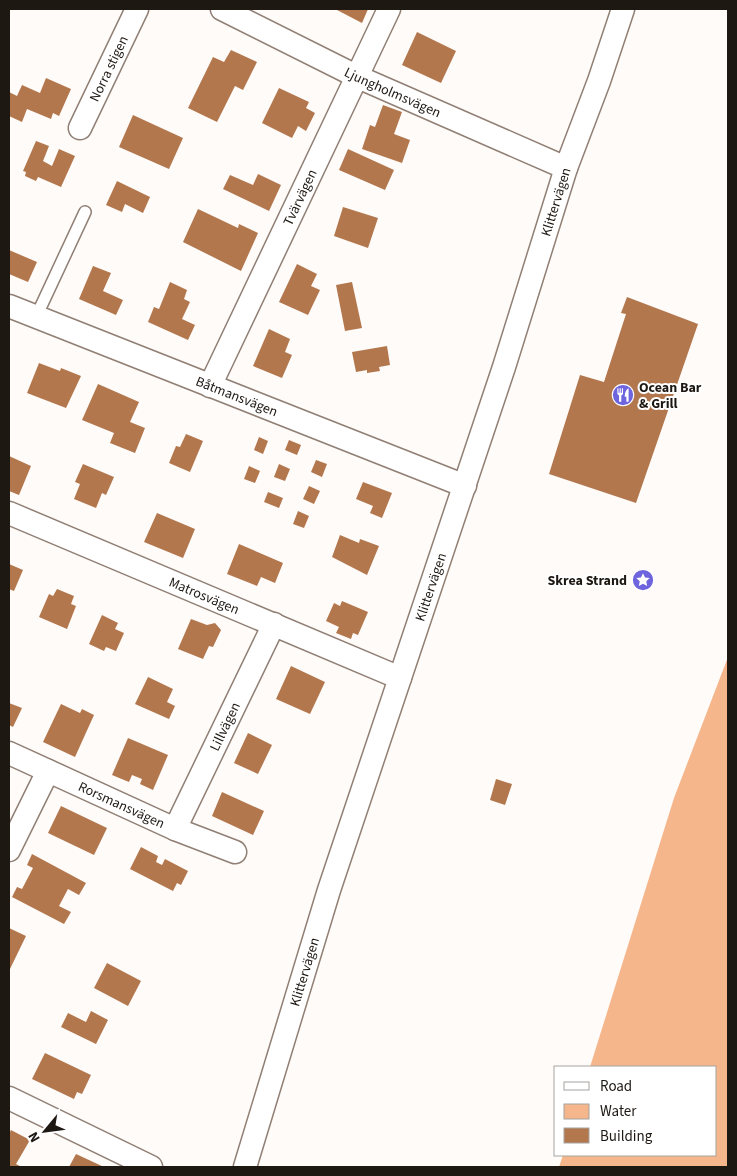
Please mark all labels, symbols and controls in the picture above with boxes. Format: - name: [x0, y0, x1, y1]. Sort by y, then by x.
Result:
- street label: Norra stigen: [85, 32, 134, 105]
- street label: Ljungholmsvägen: [341, 63, 444, 123]
- street label: Klittervägen: [536, 165, 577, 239]
- street label: Tvärvägen: [279, 166, 323, 229]
- street label: Båtmansvägen: [192, 372, 281, 422]
- place label: Ocean Bar & Grill: [639, 378, 702, 414]
- restaurant icon: Ocean Bar & Grill: [611, 383, 635, 407]
- street label: Klittervägen: [411, 550, 452, 624]
- place icon: Skrea Strand: [631, 568, 655, 592]
- place label: Skrea Strand: [548, 571, 627, 591]
- street label: Matrosvägen: [166, 573, 242, 620]
- street label: Lillvägen: [205, 699, 246, 755]
- street label: Rorsmansvägen: [75, 777, 168, 834]
- street label: Klittervägen: [285, 935, 325, 1009]
- legend: [554, 1066, 717, 1156]
- text: Road: [600, 1076, 632, 1097]
- text: Water: [600, 1101, 637, 1122]
- north arrow: [20, 1106, 70, 1156]
- text: Building: [600, 1126, 653, 1147]
- text: N: [24, 1128, 46, 1146]

